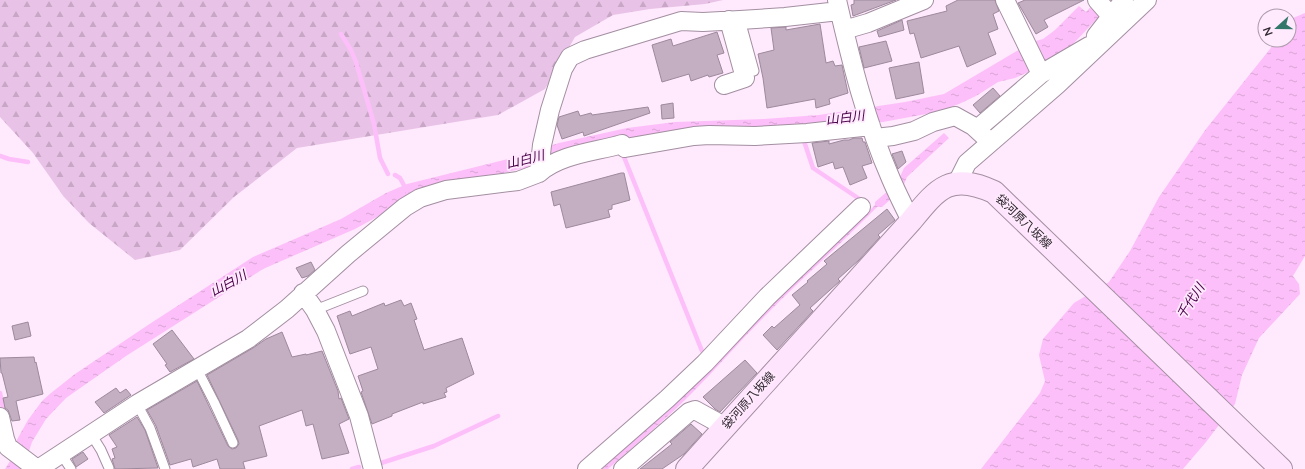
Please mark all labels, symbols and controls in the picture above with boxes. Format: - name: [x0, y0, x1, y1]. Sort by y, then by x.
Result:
- north arrow: [1257, 8, 1297, 48]
- text: N: [1260, 25, 1275, 38]
- water label: 山白川: [825, 106, 867, 127]
- water label: 山白川: [504, 146, 548, 171]
- street label: 袋河原八坂線: [992, 190, 1055, 251]
- water label: 山白川: [207, 266, 251, 299]
- water label: 千代川: [1173, 279, 1208, 322]
- street label: 袋河原八坂線: [718, 368, 778, 433]

